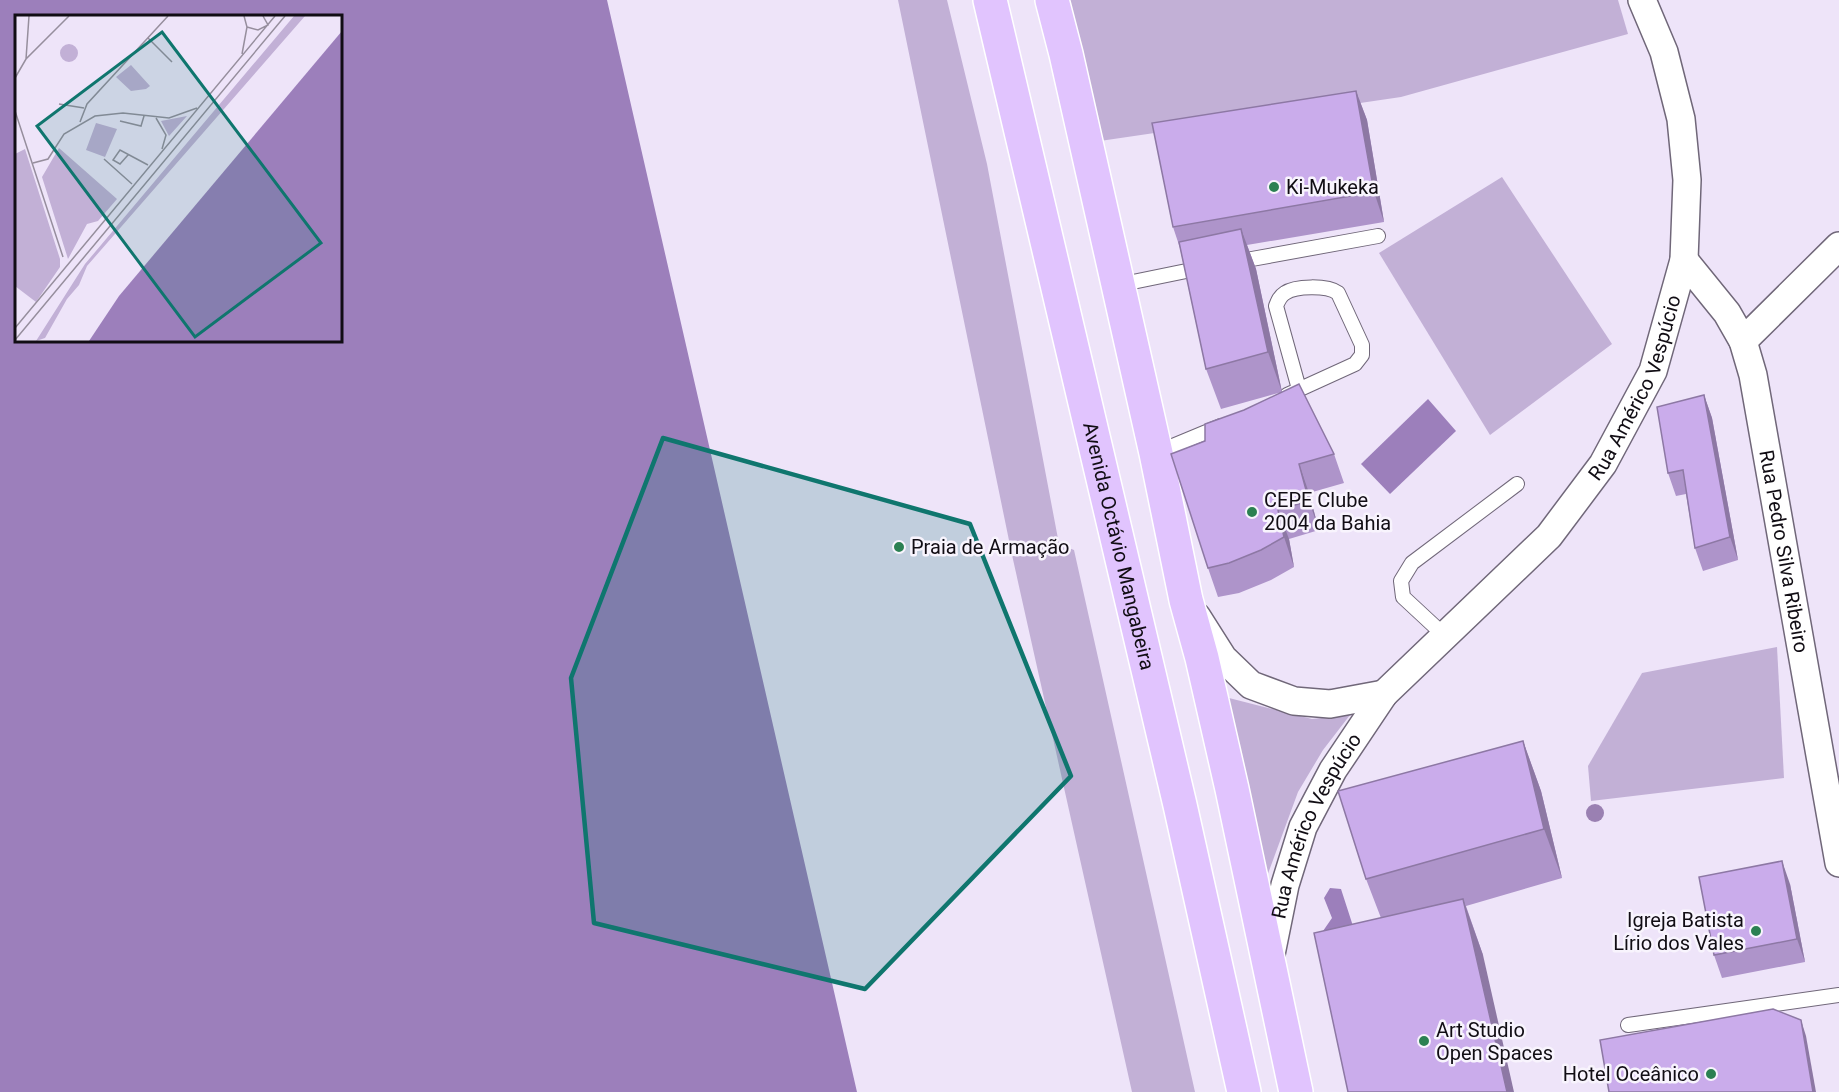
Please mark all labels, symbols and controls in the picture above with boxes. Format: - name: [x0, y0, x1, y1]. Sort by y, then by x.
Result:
- inset map: [15, 15, 342, 342]
- place label: Ki-Mukeka: [1286, 175, 1379, 199]
- marker: Ki-Mukeka: [1267, 180, 1281, 194]
- street label: Rua Américo Vespúcio: [1583, 292, 1686, 485]
- street label: Avenida Octávio Mangabeira: [1078, 420, 1160, 672]
- street label: Rua Pedro Silva Ribeiro: [1754, 448, 1814, 655]
- place label: CEPE Clube 2004 da Bahia: [1264, 488, 1391, 535]
- marker: CEPE Clube 2004 da Bahia: [1245, 505, 1259, 519]
- place label: Praia de Armação: [911, 535, 1069, 559]
- marker: Praia de Armação: [892, 540, 906, 554]
- street label: Rua Américo Vespúcio: [1266, 728, 1366, 921]
- place label: Igreja Batista Lírio dos Vales: [1613, 908, 1744, 955]
- marker: Igreja Batista Lírio dos Vales: [1749, 924, 1763, 938]
- place label: Art Studio Open Spaces: [1436, 1018, 1553, 1065]
- marker: Art Studio Open Spaces: [1417, 1034, 1431, 1048]
- place label: Hotel Oceânico: [1563, 1062, 1699, 1086]
- marker: Hotel Oceânico: [1704, 1067, 1718, 1081]

